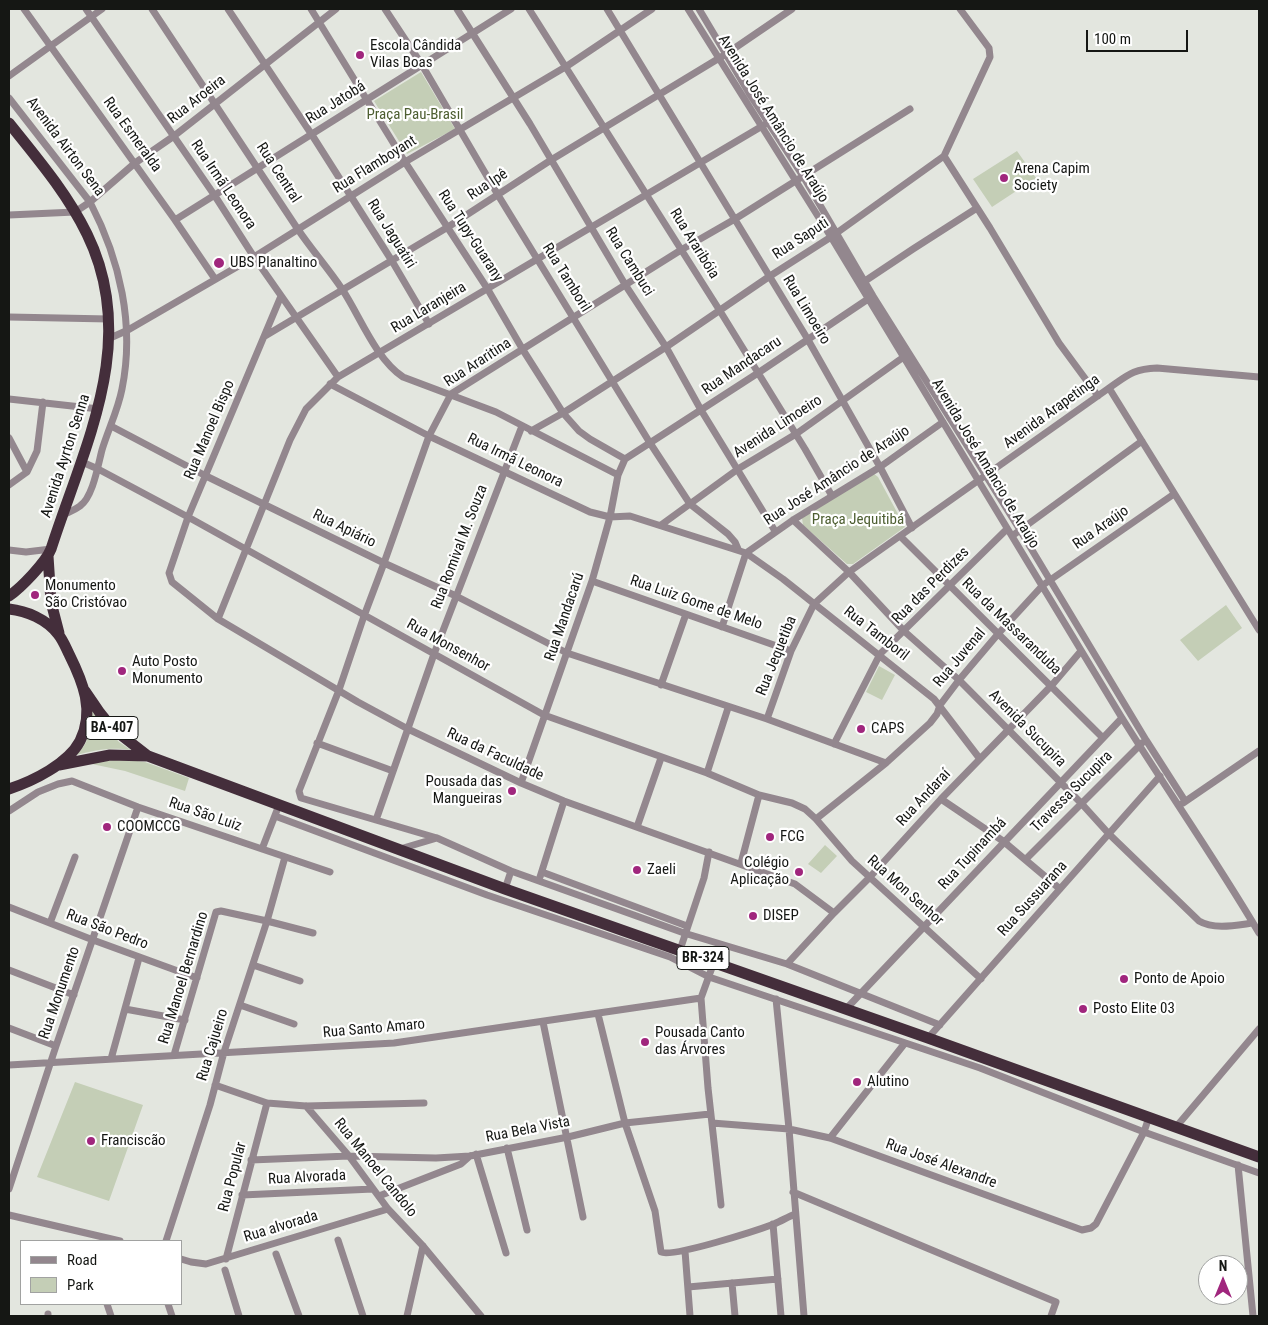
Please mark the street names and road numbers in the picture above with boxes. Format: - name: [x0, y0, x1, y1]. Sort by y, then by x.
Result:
- street label: Avenida José Amâncio de Araújo: [714, 32, 832, 206]
- street label: Rua Aroeira: [165, 72, 229, 128]
- street label: Rua Jatobá: [303, 78, 369, 128]
- street label: Avenida Airton Sena: [22, 94, 108, 200]
- street label: Rua Esmeralda: [99, 94, 165, 176]
- street label: Rua Flamboyant: [330, 132, 420, 198]
- street label: Rua Irmã Leonora: [186, 137, 260, 233]
- street label: Rua Central: [252, 140, 304, 206]
- street label: Rua Ipê: [465, 165, 511, 205]
- street label: Rua Tupy-Guarany: [434, 187, 506, 285]
- street label: Rua Jaguatiri: [363, 196, 419, 272]
- street label: Rua Araribóia: [665, 206, 723, 282]
- street label: Rua Saputi: [770, 214, 832, 264]
- street label: Rua Cambuci: [601, 224, 657, 300]
- street label: Rua Tamboril: [538, 240, 594, 316]
- street label: Rua Limoeiro: [778, 272, 834, 348]
- street label: Rua Laranjeira: [388, 279, 470, 337]
- street label: Rua Mandacaru: [699, 333, 785, 399]
- street label: Rua Araritina: [441, 335, 515, 391]
- street label: Avenida Arapetinga: [1000, 371, 1104, 453]
- street label: Avenida José Amâncio de Araújo: [927, 376, 1043, 552]
- street label: Rua Manoel Bispo: [181, 377, 239, 483]
- street label: Avenida Ayrton Senna: [38, 392, 94, 520]
- street label: Avenida Limoeiro: [730, 392, 826, 462]
- street label: Rua José Amâncio de Araújo: [761, 422, 913, 530]
- street label: Rua Irmã Leonora: [464, 430, 566, 492]
- street label: Rua Romival M. Souza: [428, 482, 492, 612]
- street label: Rua Araújo: [1070, 502, 1132, 554]
- street label: Rua Apiário: [309, 506, 379, 552]
- street label: Rua das Perdizes: [889, 544, 973, 628]
- street label: Rua Mandacarú: [541, 570, 589, 664]
- street label: Rua Luiz Gome de Melo: [627, 572, 765, 634]
- street label: Rua da Massaranduba: [958, 575, 1064, 679]
- street label: Rua Tamboril: [840, 603, 912, 665]
- street label: Rua Jequetiba: [753, 614, 801, 698]
- street label: Rua Monsenhor: [403, 616, 493, 676]
- street label: Rua Juvenal: [930, 625, 990, 691]
- street label: Avenida Sucupira: [985, 687, 1069, 771]
- road number: BA-407: [86, 716, 138, 740]
- street label: Rua da Faculdade: [444, 725, 546, 785]
- street label: Travessa Sucupira: [1028, 748, 1116, 836]
- street label: Rua Andaraí: [893, 766, 955, 830]
- street label: Rua São Luiz: [166, 794, 244, 836]
- street label: Rua Tupinambá: [935, 814, 1011, 894]
- street label: Rua Mon Senhor: [863, 852, 947, 930]
- street label: Rua Sussuarana: [995, 858, 1071, 940]
- street label: Rua São Pedro: [63, 906, 151, 954]
- street label: Rua Manoel Bernardino: [155, 910, 213, 1046]
- street label: Rua Monumento: [36, 944, 84, 1042]
- road number: BR-324: [677, 946, 729, 970]
- street label: Rua Cajueiro: [193, 1007, 233, 1083]
- street label: Rua Santo Amaro: [322, 1016, 426, 1042]
- street label: Rua Bela Vista: [484, 1113, 572, 1147]
- street label: Rua Manoel Candolo: [330, 1115, 420, 1221]
- street label: Rua José Alexandre: [883, 1136, 999, 1192]
- street label: Rua Popular: [215, 1140, 251, 1214]
- street label: Rua Alvorada: [268, 1167, 346, 1189]
- street label: Rua alvorada: [242, 1207, 320, 1247]

